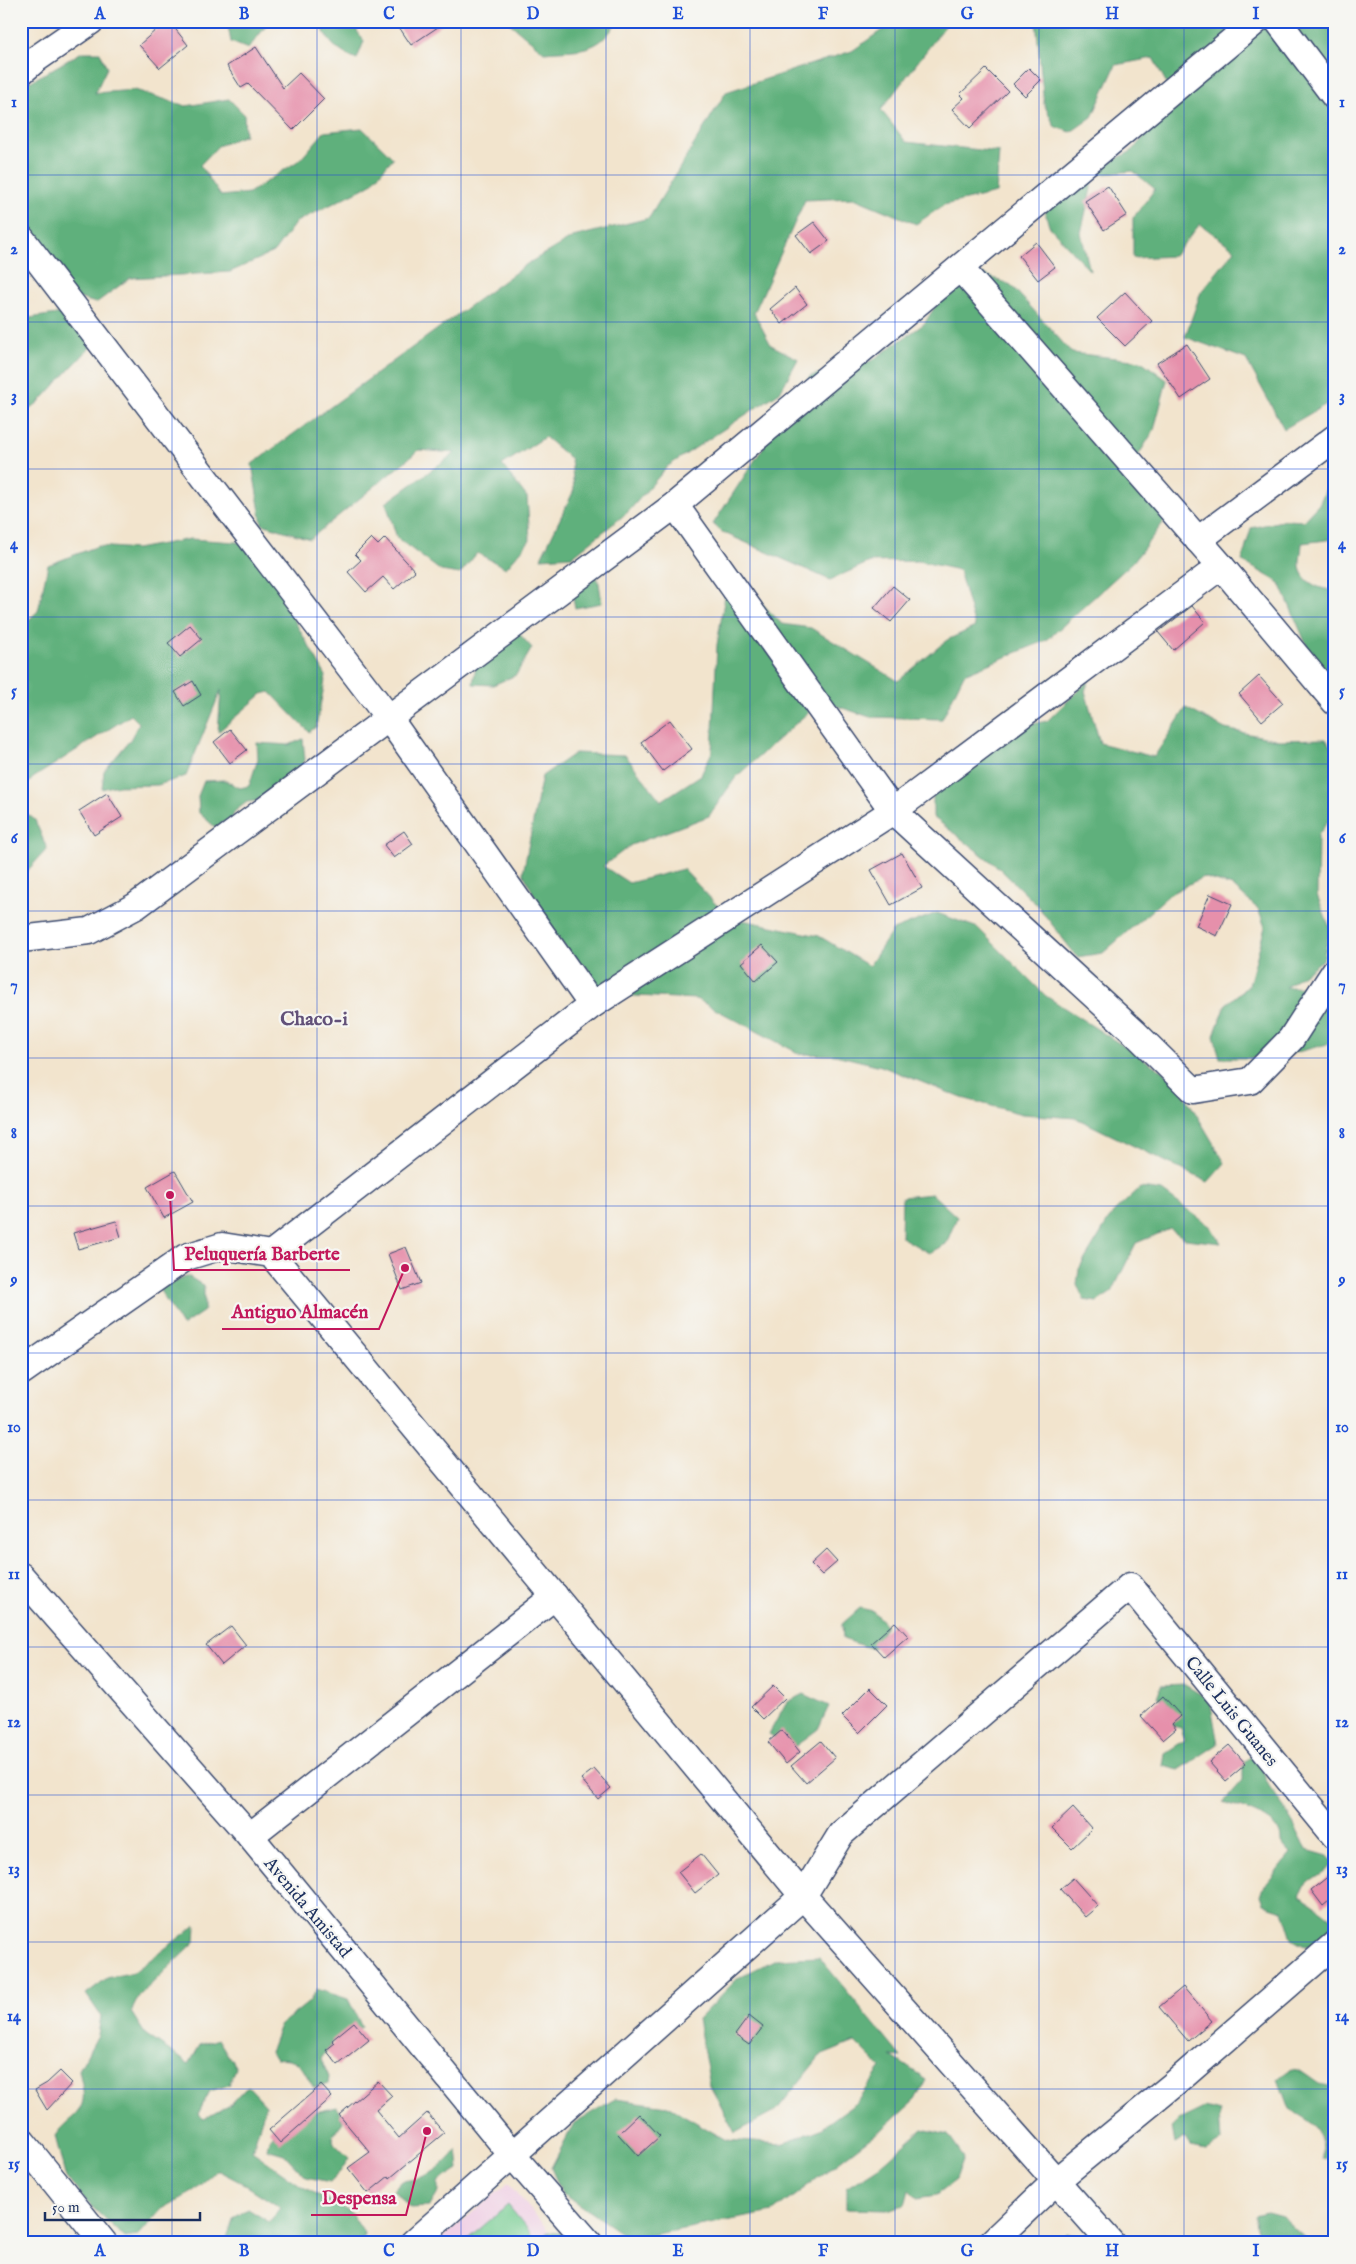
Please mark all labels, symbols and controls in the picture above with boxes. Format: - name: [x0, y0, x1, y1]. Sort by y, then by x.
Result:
- text: A: [94, 5, 107, 25]
- text: B: [239, 5, 250, 25]
- text: C: [383, 5, 395, 25]
- text: D: [527, 5, 540, 25]
- text: E: [672, 5, 684, 25]
- text: F: [818, 5, 829, 25]
- text: G: [961, 5, 974, 25]
- text: H: [1105, 5, 1119, 25]
- text: I: [1253, 5, 1260, 25]
- text: 1: [11, 93, 17, 113]
- text: 1: [1339, 93, 1345, 113]
- text: 2: [10, 240, 18, 260]
- text: 2: [1338, 240, 1346, 260]
- text: 3: [11, 387, 17, 407]
- text: 3: [1339, 387, 1345, 407]
- text: 4: [10, 535, 19, 555]
- text: 4: [1338, 535, 1347, 555]
- text: 5: [11, 682, 17, 702]
- text: 5: [1339, 682, 1345, 702]
- text: 6: [11, 829, 19, 849]
- text: 6: [1339, 829, 1347, 849]
- text: 7: [10, 976, 18, 996]
- text: 7: [1338, 976, 1346, 996]
- district label: Chaco-i: [280, 1007, 348, 1032]
- text: 8: [11, 1124, 17, 1144]
- text: 8: [1339, 1124, 1345, 1144]
- callout: Peluquería Barberte: [174, 1236, 350, 1270]
- text: Peluquería Barberte: [184, 1243, 340, 1267]
- text: 9: [10, 1271, 18, 1291]
- text: 9: [1338, 1271, 1346, 1291]
- callout: Antiguo Almacén: [222, 1295, 379, 1329]
- text: Antiguo Almacén: [231, 1301, 368, 1325]
- text: 10: [7, 1418, 21, 1438]
- text: 10: [1335, 1418, 1349, 1438]
- text: 11: [8, 1565, 20, 1585]
- text: 11: [1336, 1565, 1348, 1585]
- street label: Calle Luis Guanes: [1179, 1652, 1282, 1772]
- text: 12: [7, 1713, 21, 1733]
- text: 12: [1335, 1713, 1349, 1733]
- street label: Avenida Amistad: [257, 1852, 356, 1963]
- text: 13: [8, 1860, 20, 1880]
- text: 13: [1336, 1860, 1348, 1880]
- text: 14: [7, 2007, 22, 2027]
- text: 14: [1335, 2007, 1350, 2027]
- text: 15: [8, 2155, 20, 2175]
- text: 15: [1336, 2155, 1348, 2175]
- callout: Despensa: [311, 2181, 406, 2215]
- text: Despensa: [322, 2187, 397, 2211]
- scale bar: [45, 2189, 200, 2221]
- text: 50 m: [52, 2198, 80, 2217]
- text: A: [94, 2242, 107, 2262]
- text: B: [239, 2242, 250, 2262]
- text: C: [383, 2242, 395, 2262]
- text: D: [527, 2242, 540, 2262]
- text: E: [672, 2242, 684, 2262]
- text: F: [818, 2242, 829, 2262]
- text: G: [961, 2242, 974, 2262]
- text: H: [1105, 2242, 1119, 2262]
- text: I: [1253, 2242, 1260, 2262]

